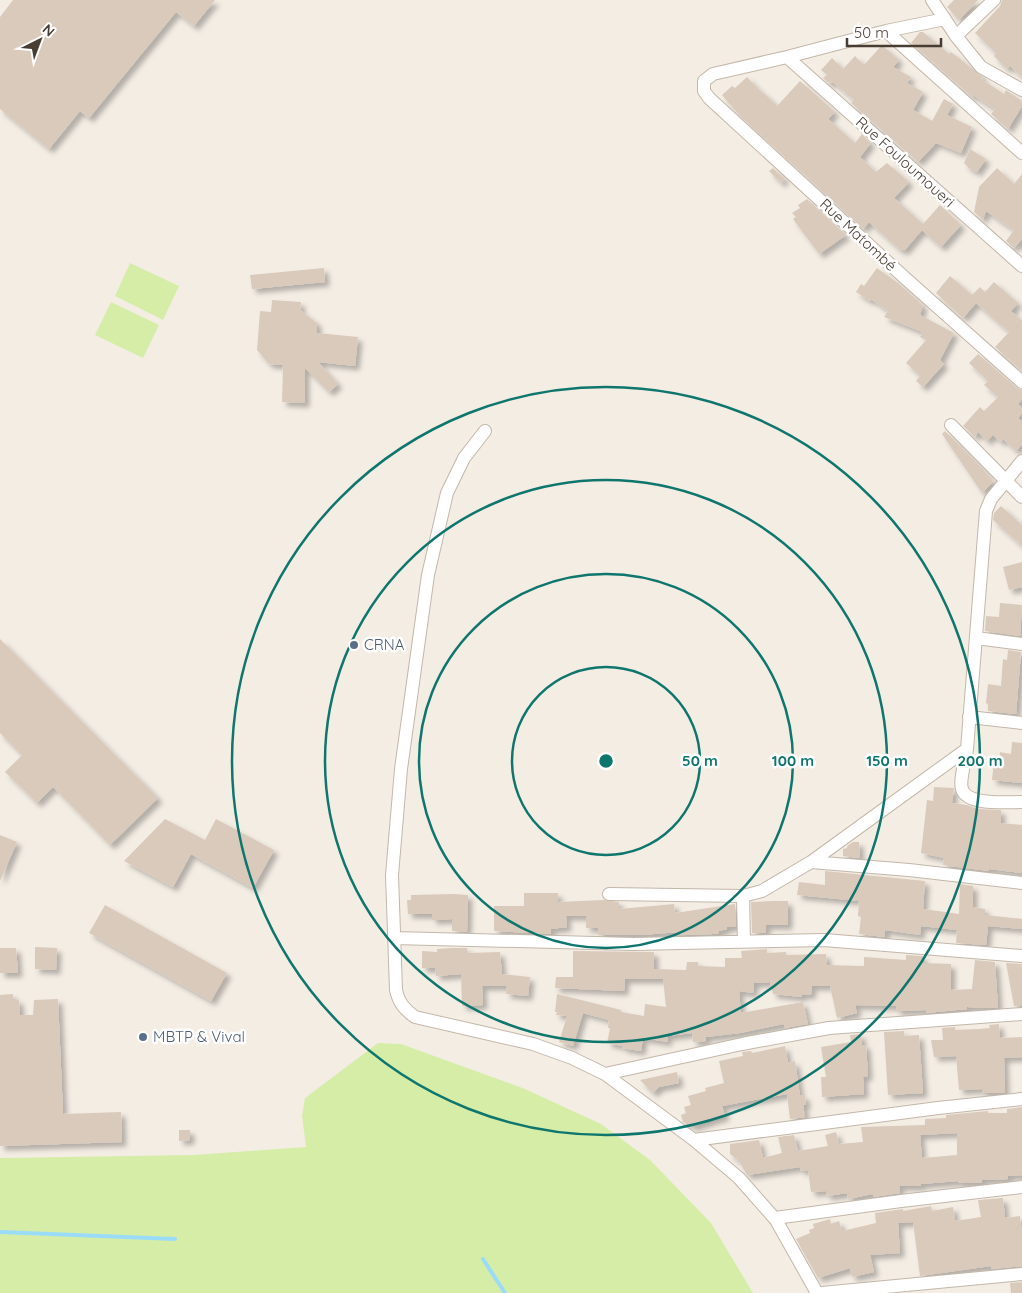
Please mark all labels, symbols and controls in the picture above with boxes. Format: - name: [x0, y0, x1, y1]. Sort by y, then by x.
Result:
- north arrow: [15, 15, 65, 65]
- scale bar: [847, 15, 941, 47]
- text: N: [39, 20, 59, 40]
- text: 50 m: [854, 23, 889, 42]
- street label: Rue Fouloumoueri: [852, 112, 959, 211]
- street label: Rue Matombé: [816, 194, 901, 275]
- place label: CRNA: [364, 635, 405, 654]
- marker: CRNA: [348, 639, 360, 651]
- text: 50 m: [682, 751, 718, 770]
- text: 100 m: [772, 751, 814, 770]
- text: 150 m: [866, 751, 908, 770]
- text: 200 m: [958, 751, 1003, 770]
- centre of rings: [597, 752, 615, 770]
- place label: MBTP & Vival: [153, 1027, 245, 1046]
- marker: MBTP & Vival: [137, 1031, 149, 1043]

